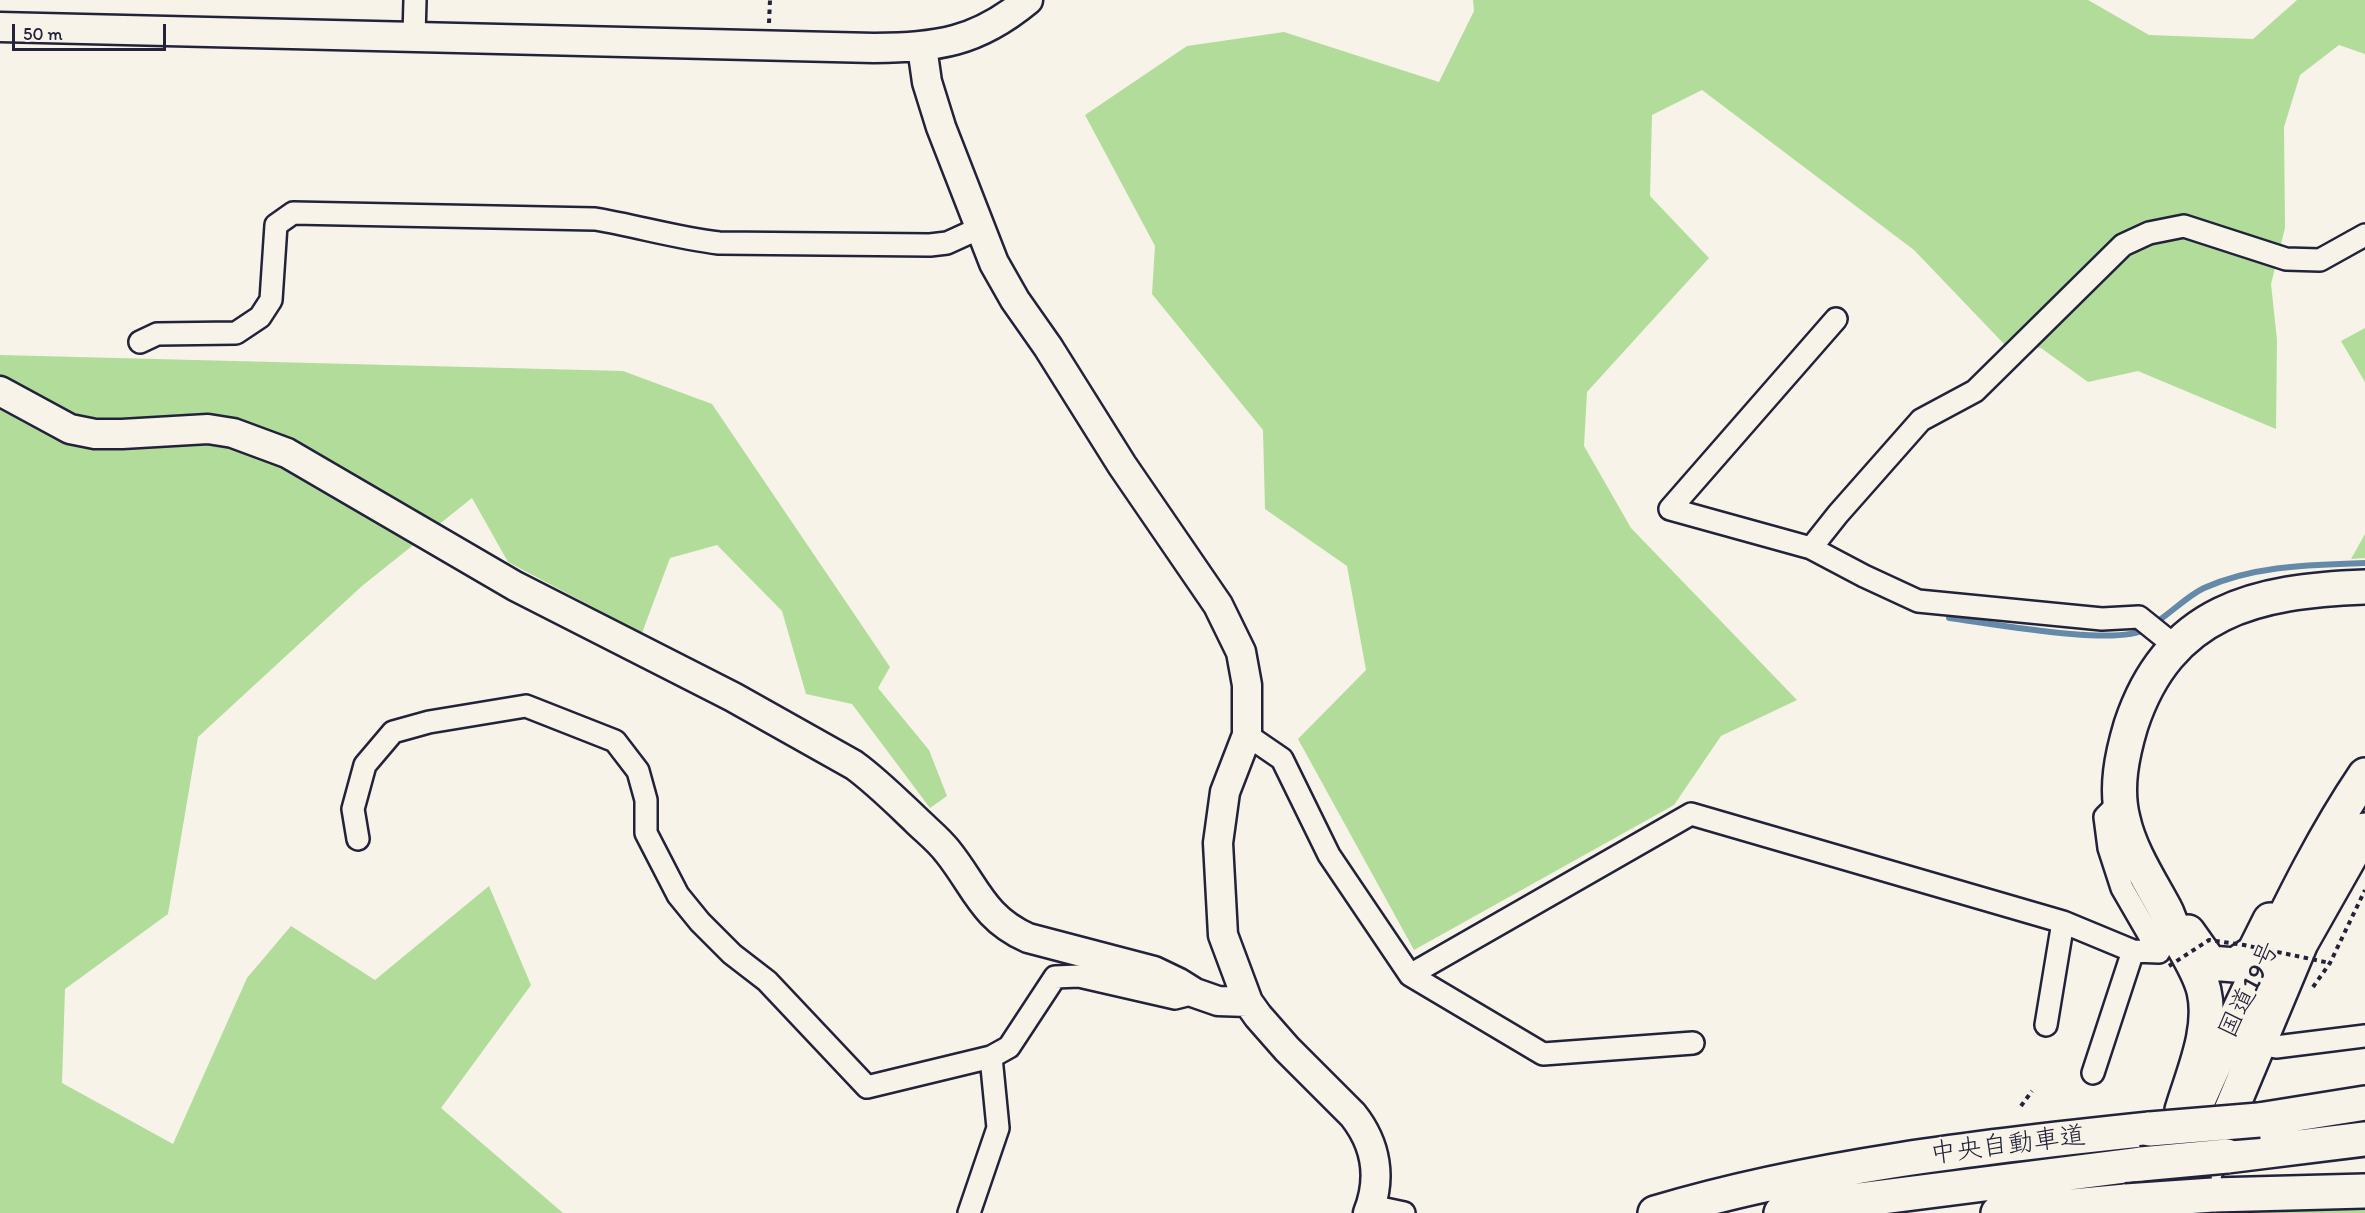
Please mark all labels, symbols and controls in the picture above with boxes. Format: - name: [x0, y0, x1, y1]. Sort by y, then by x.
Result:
- scale bar: [15, 12, 170, 50]
- text: 50 m: [23, 23, 63, 45]
- street label: 国道19号: [2213, 937, 2287, 1043]
- street label: 中央自動車道: [1929, 1121, 2087, 1171]

